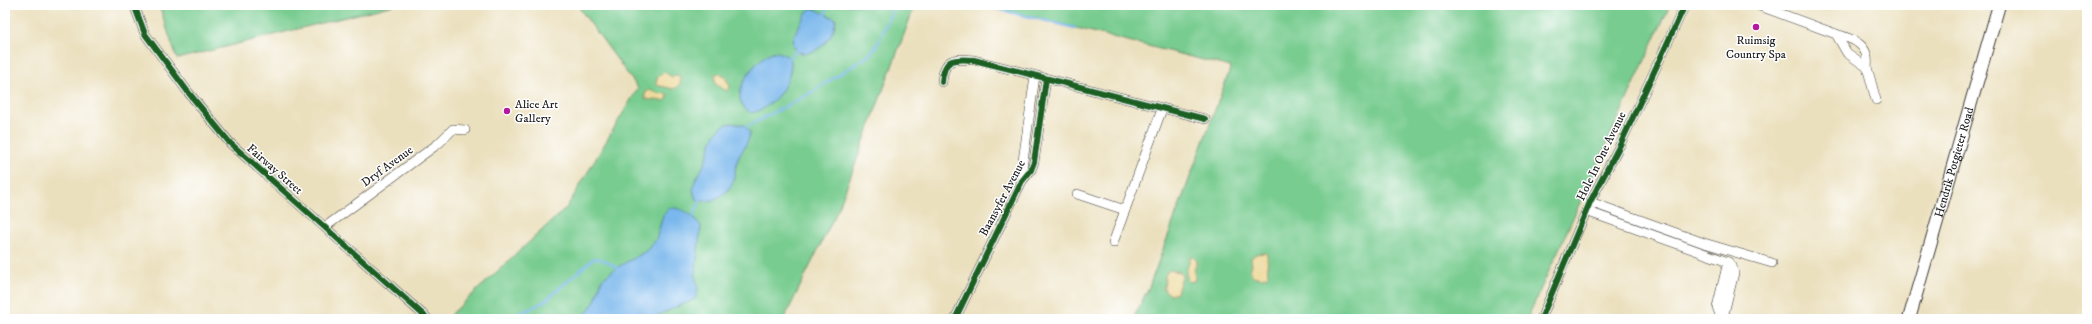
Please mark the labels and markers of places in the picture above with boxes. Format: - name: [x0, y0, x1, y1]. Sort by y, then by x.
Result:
- marker: Ruimsig Country Spa: [1751, 22, 1761, 32]
- place label: Ruimsig Country Spa: [1726, 33, 1787, 62]
- place label: Alice Art Gallery: [515, 97, 558, 126]
- marker: Alice Art Gallery: [502, 106, 512, 116]

